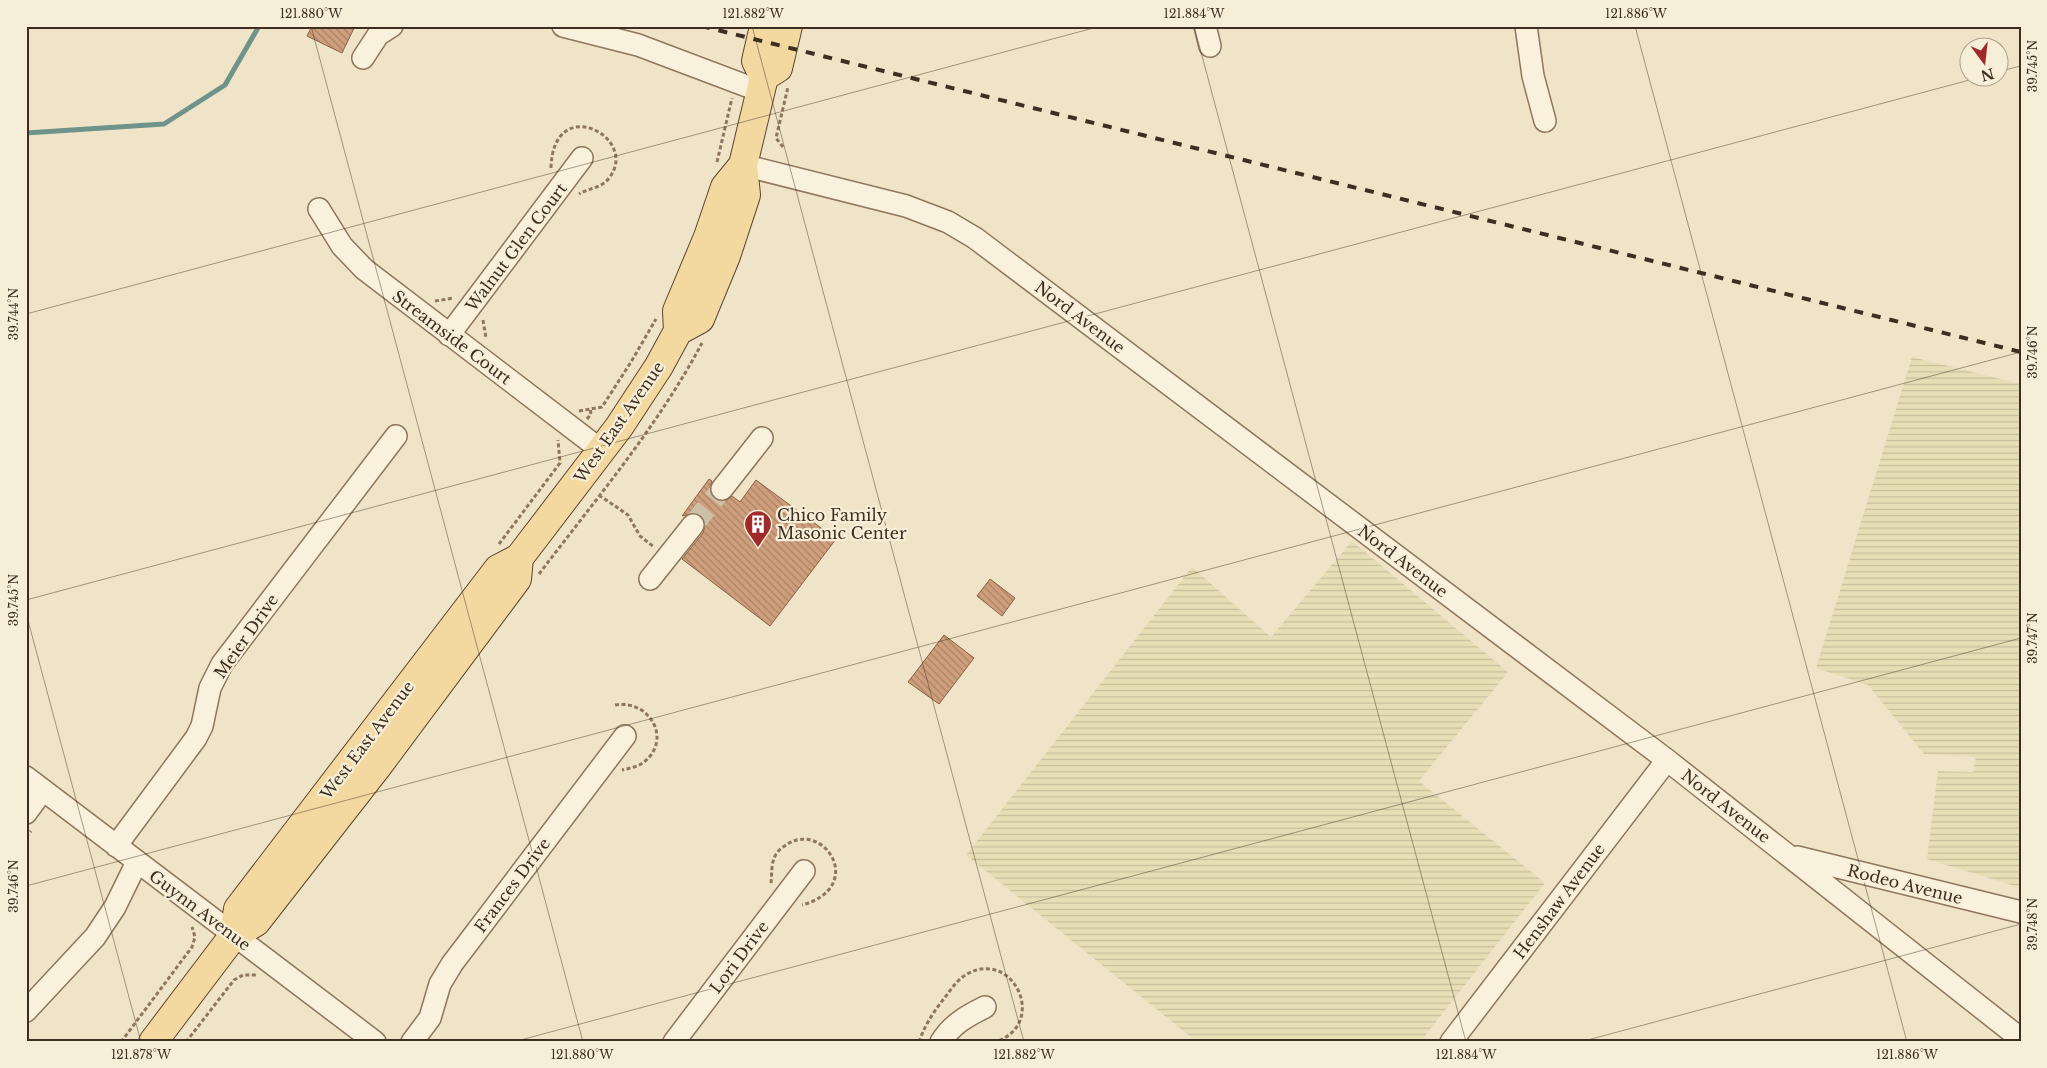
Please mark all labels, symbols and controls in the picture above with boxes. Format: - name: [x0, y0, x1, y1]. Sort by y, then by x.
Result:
- text: 121.880°W: [280, 6, 343, 21]
- text: 121.882°W: [722, 6, 785, 21]
- text: 121.884°W: [1164, 6, 1225, 21]
- text: 121.886°W: [1605, 6, 1668, 21]
- north arrow: [1960, 38, 2010, 88]
- text: 39.745°N: [2025, 40, 2040, 92]
- text: N: [1979, 64, 1996, 85]
- street label: Walnut Glen Court: [461, 179, 571, 316]
- street label: Nord Avenue: [1031, 277, 1129, 357]
- street label: Streamside Court: [389, 286, 515, 388]
- text: 39.744°N: [6, 288, 21, 340]
- text: 39.746°N: [2025, 325, 2040, 379]
- street label: West East Avenue: [569, 358, 668, 487]
- place label: Chico Family Masonic Center: [777, 505, 907, 543]
- building icon: Chico Family Masonic Center: [743, 509, 773, 548]
- street label: Nord Avenue: [1354, 521, 1452, 601]
- text: 39.745°N: [6, 574, 21, 626]
- street label: Meier Drive: [210, 590, 282, 682]
- text: 39.747°N: [2025, 612, 2040, 664]
- street label: West East Avenue: [315, 677, 418, 804]
- street label: Nord Avenue: [1677, 765, 1775, 847]
- street label: Frances Drive: [470, 834, 554, 936]
- street label: Henshaw Avenue: [1509, 839, 1609, 963]
- text: 39.746°N: [6, 859, 21, 913]
- street label: Rodeo Avenue: [1845, 860, 1965, 908]
- street label: Guynn Avenue: [145, 865, 255, 955]
- text: 39.748°N: [2025, 897, 2040, 950]
- street label: Lori Drive: [705, 917, 773, 997]
- text: 121.878°W: [111, 1047, 172, 1062]
- text: 121.880°W: [551, 1047, 614, 1062]
- text: 121.882°W: [993, 1047, 1056, 1062]
- text: 121.884°W: [1436, 1047, 1497, 1062]
- text: 121.886°W: [1876, 1047, 1939, 1062]

